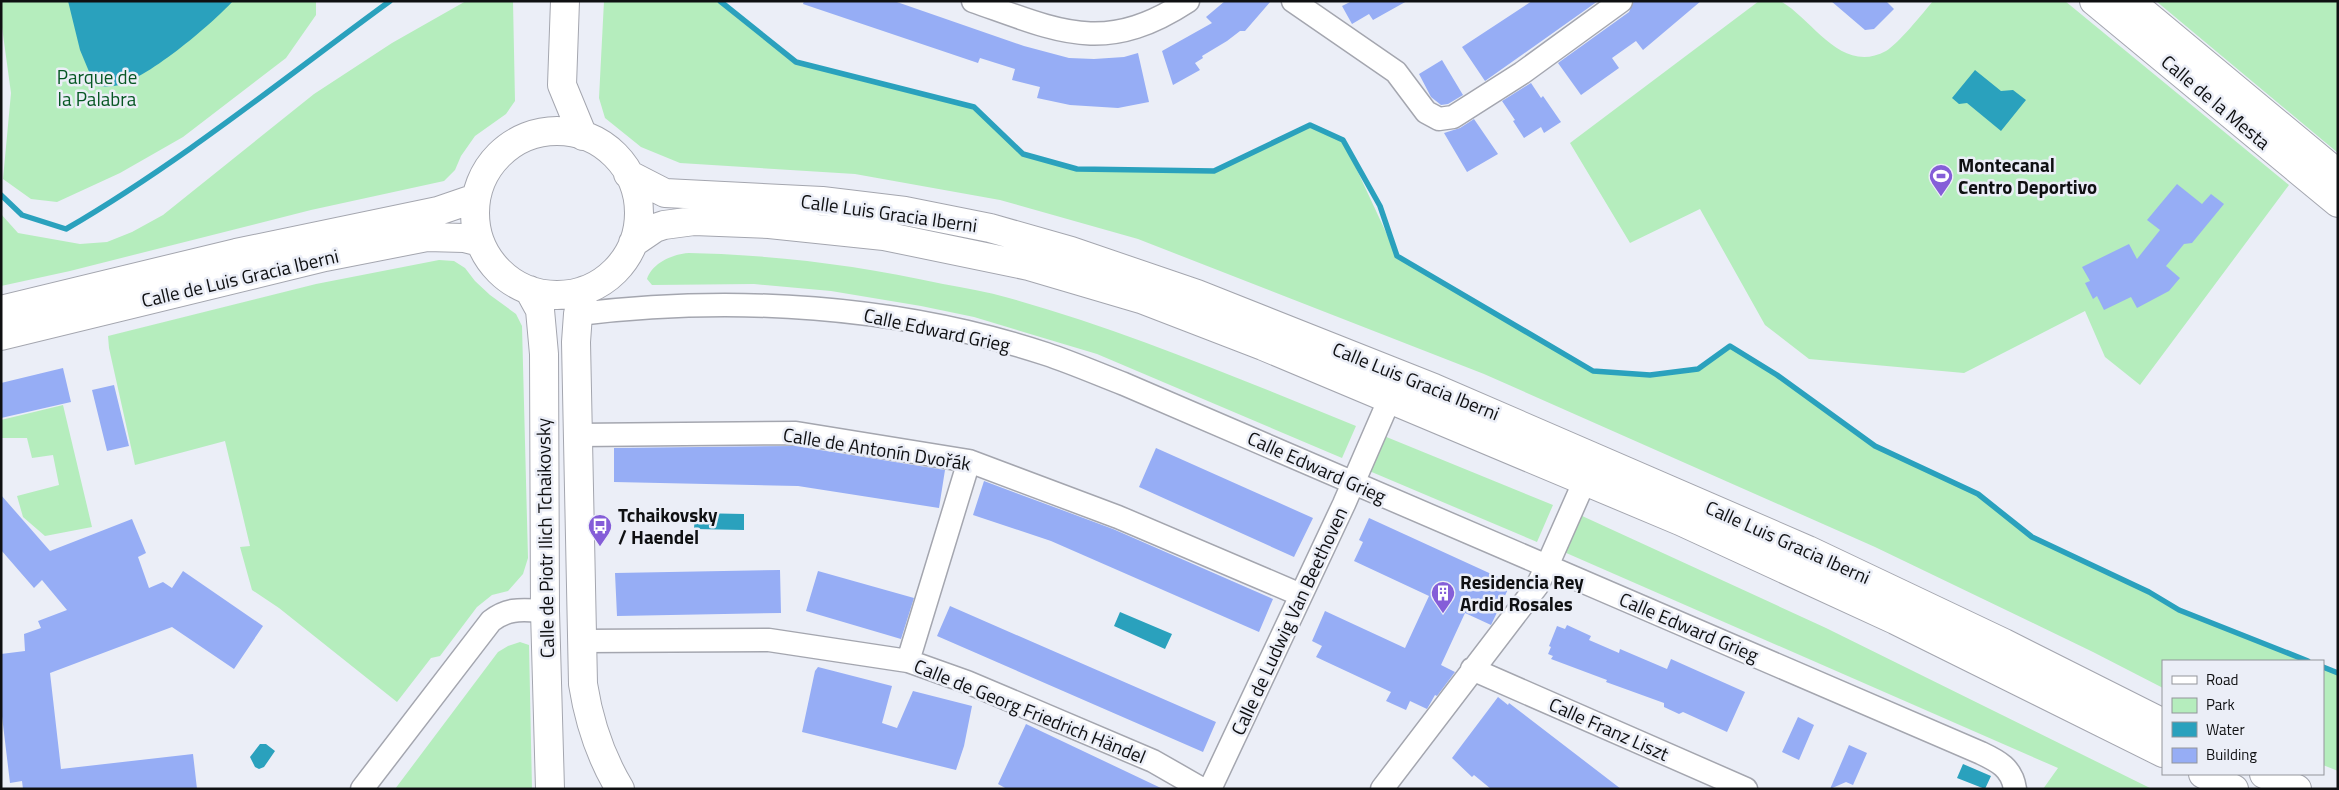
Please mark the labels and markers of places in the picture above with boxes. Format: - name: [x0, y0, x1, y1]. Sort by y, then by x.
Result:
- place label: Montecanal Centro Deportivo: [1958, 150, 2097, 201]
- sports icon: Montecanal Centro Deportivo: [1928, 163, 1954, 197]
- place label: Tchaikovsky / Haendel: [618, 500, 718, 551]
- bus stop icon: Tchaikovsky / Haendel: [587, 513, 613, 547]
- place label: Residencia Rey Ardid Rosales: [1460, 567, 1584, 618]
- building icon: Residencia Rey Ardid Rosales: [1430, 580, 1456, 614]

